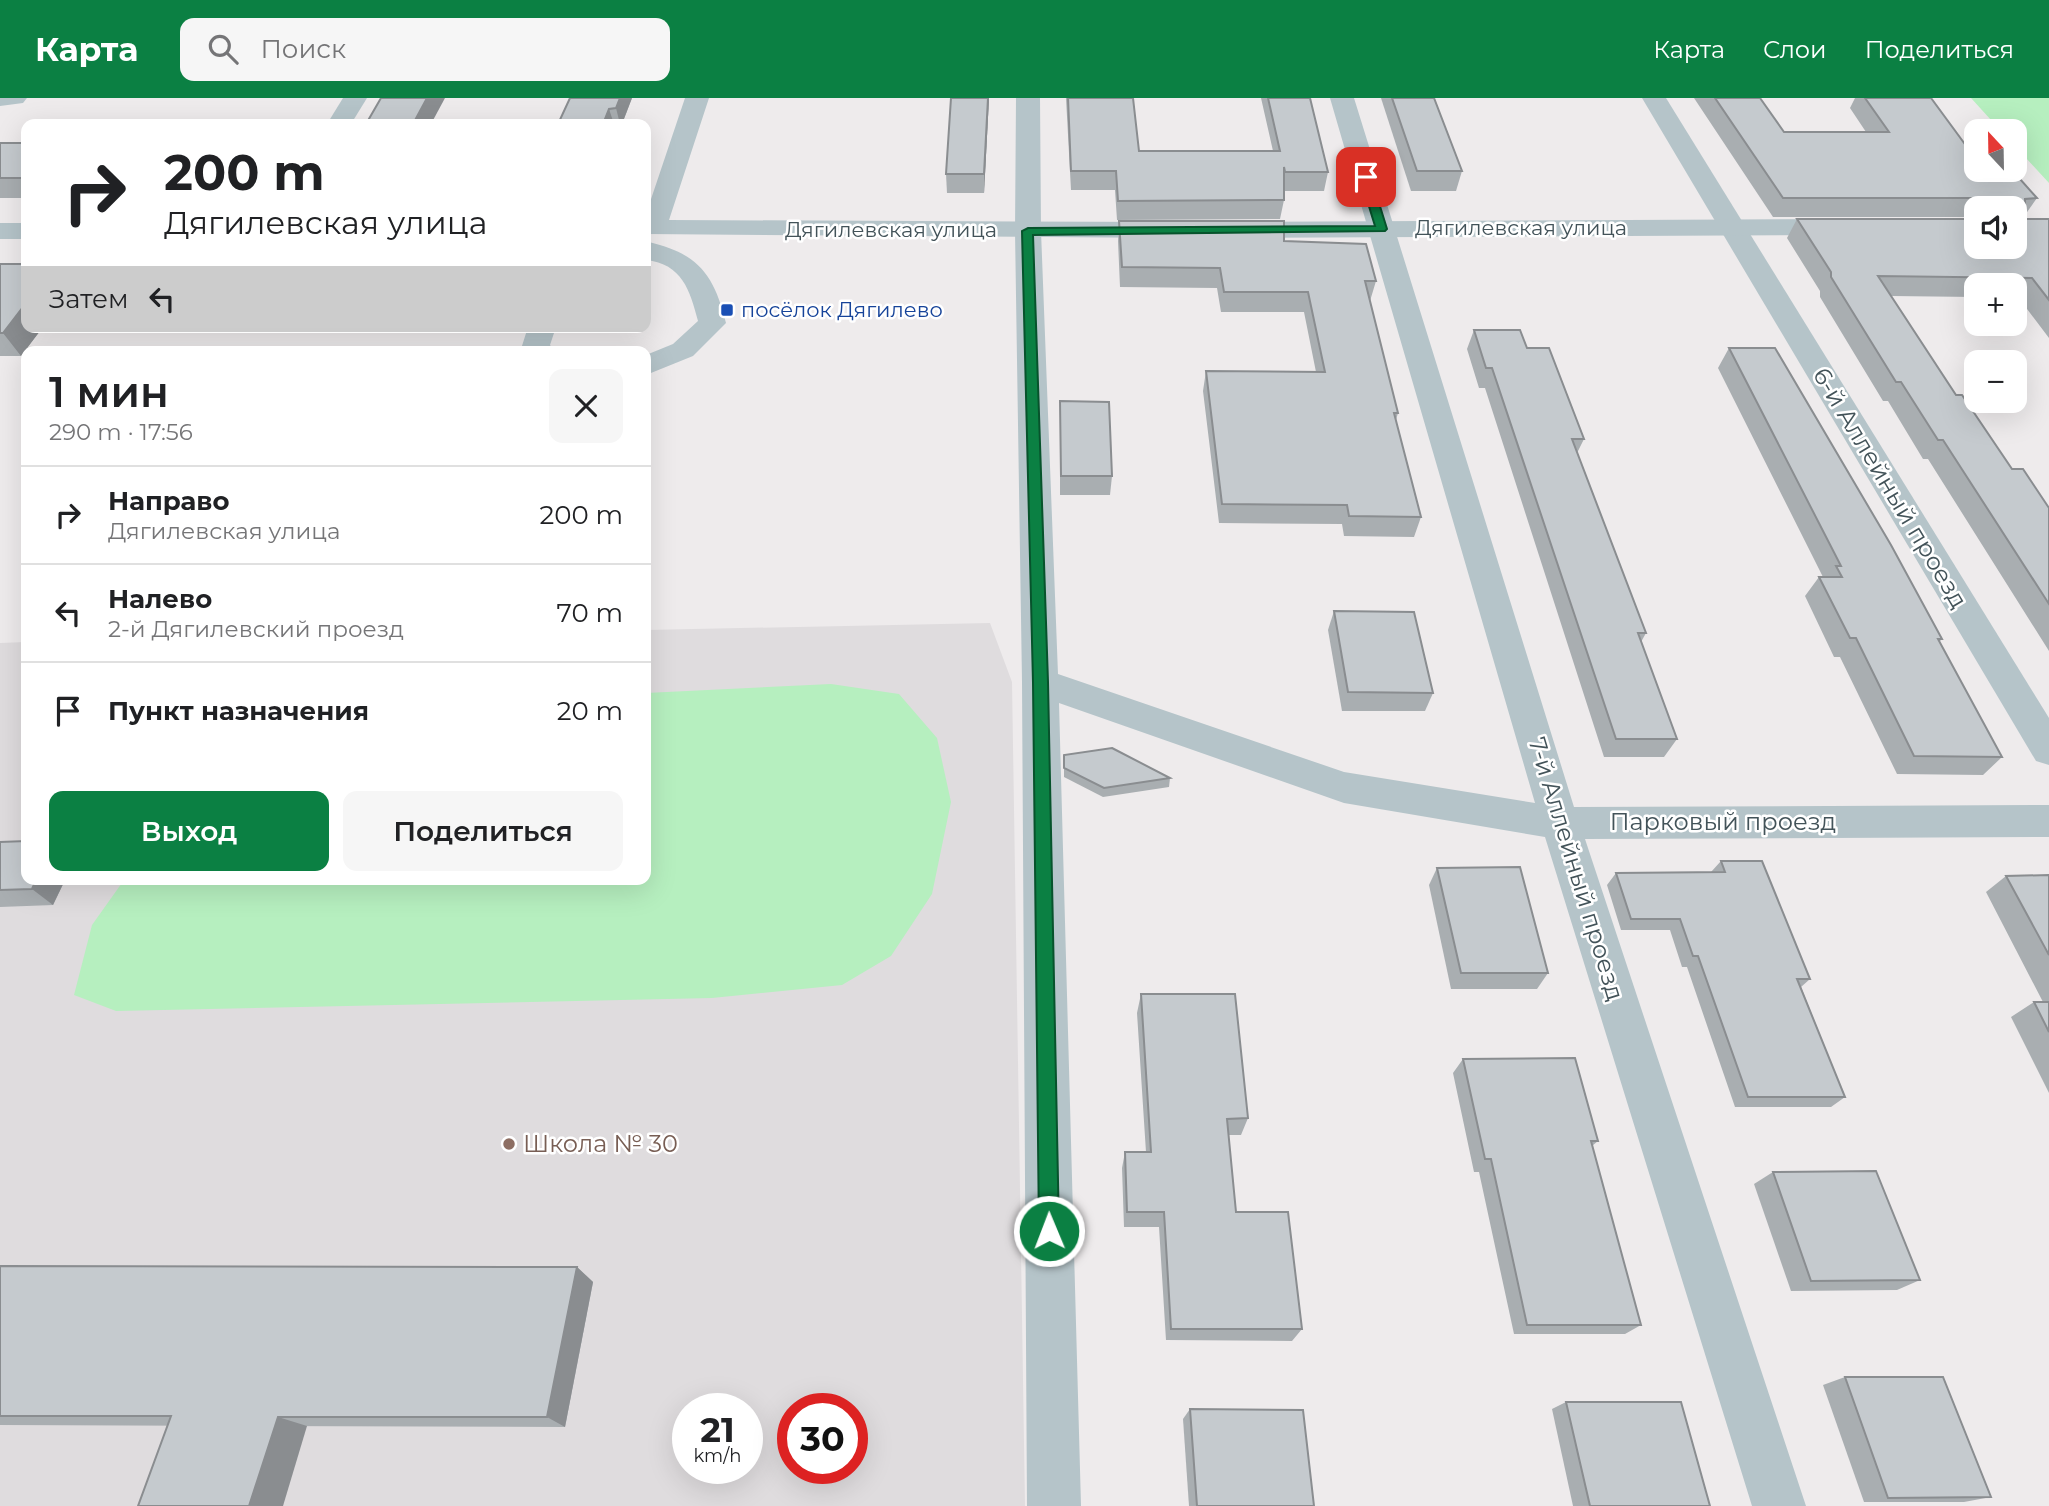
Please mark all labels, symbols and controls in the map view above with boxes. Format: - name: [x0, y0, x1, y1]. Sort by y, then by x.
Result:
- search box: [180, 18, 670, 81]
- text: Карта: [35, 29, 138, 69]
- icon: search: [204, 30, 242, 68]
- text: Поиск: [260, 33, 346, 65]
- text: Карта: [1653, 35, 1725, 64]
- text: Слои: [1763, 35, 1827, 64]
- text: Поделиться: [1865, 35, 2014, 64]
- north arrow: [1964, 119, 2026, 182]
- map controls: [1964, 119, 2027, 413]
- text: 200 m: [164, 143, 325, 202]
- icon: right: [49, 147, 140, 238]
- pin: [1336, 147, 1396, 207]
- icon: arrive: [1347, 158, 1385, 196]
- button: sound: [1964, 196, 2027, 259]
- text: Дягилевская улица: [164, 203, 487, 242]
- street label: Дягилевская улица: [1415, 215, 1627, 240]
- street label: Дягилевская улица: [785, 217, 997, 242]
- button: +: [1964, 273, 2027, 336]
- icon: left: [143, 280, 181, 318]
- text: Затем: [49, 283, 129, 315]
- place label: посёлок Дягилево: [741, 297, 943, 322]
- marker: посёлок Дягилево: [719, 302, 735, 318]
- button: −: [1964, 350, 2027, 413]
- street label: 6-й Аллейный проезд: [1807, 362, 1974, 613]
- text: 1 мин: [49, 366, 169, 418]
- button: close: [549, 369, 623, 443]
- text: 290 m · 17:56: [49, 418, 193, 446]
- text: Направо: [108, 485, 229, 517]
- icon: right: [49, 496, 87, 534]
- text: 200 m: [539, 499, 623, 531]
- text: Дягилевская улица: [108, 517, 340, 545]
- text: Налево: [108, 583, 212, 615]
- icon: left: [49, 594, 87, 632]
- text: 70 m: [557, 597, 623, 629]
- text: 2-й Дягилевский проезд: [108, 615, 404, 643]
- icon: arrive: [49, 692, 87, 730]
- text: Пункт назначения: [108, 695, 369, 727]
- text: 20 m: [557, 695, 623, 727]
- street label: 7-й Аллейный проезд: [1523, 734, 1630, 1004]
- button: Выход: [49, 791, 329, 871]
- button: Поделиться: [343, 791, 623, 871]
- street label: Парковый проезд: [1610, 807, 1836, 836]
- place label: Школа № 30: [523, 1129, 678, 1158]
- marker: Школа № 30: [501, 1136, 517, 1152]
- position arrow: [1012, 1194, 1086, 1268]
- speed limit sign: 30: [777, 1393, 868, 1484]
- text: 21: [700, 1408, 735, 1451]
- text: km/h: [693, 1445, 742, 1467]

